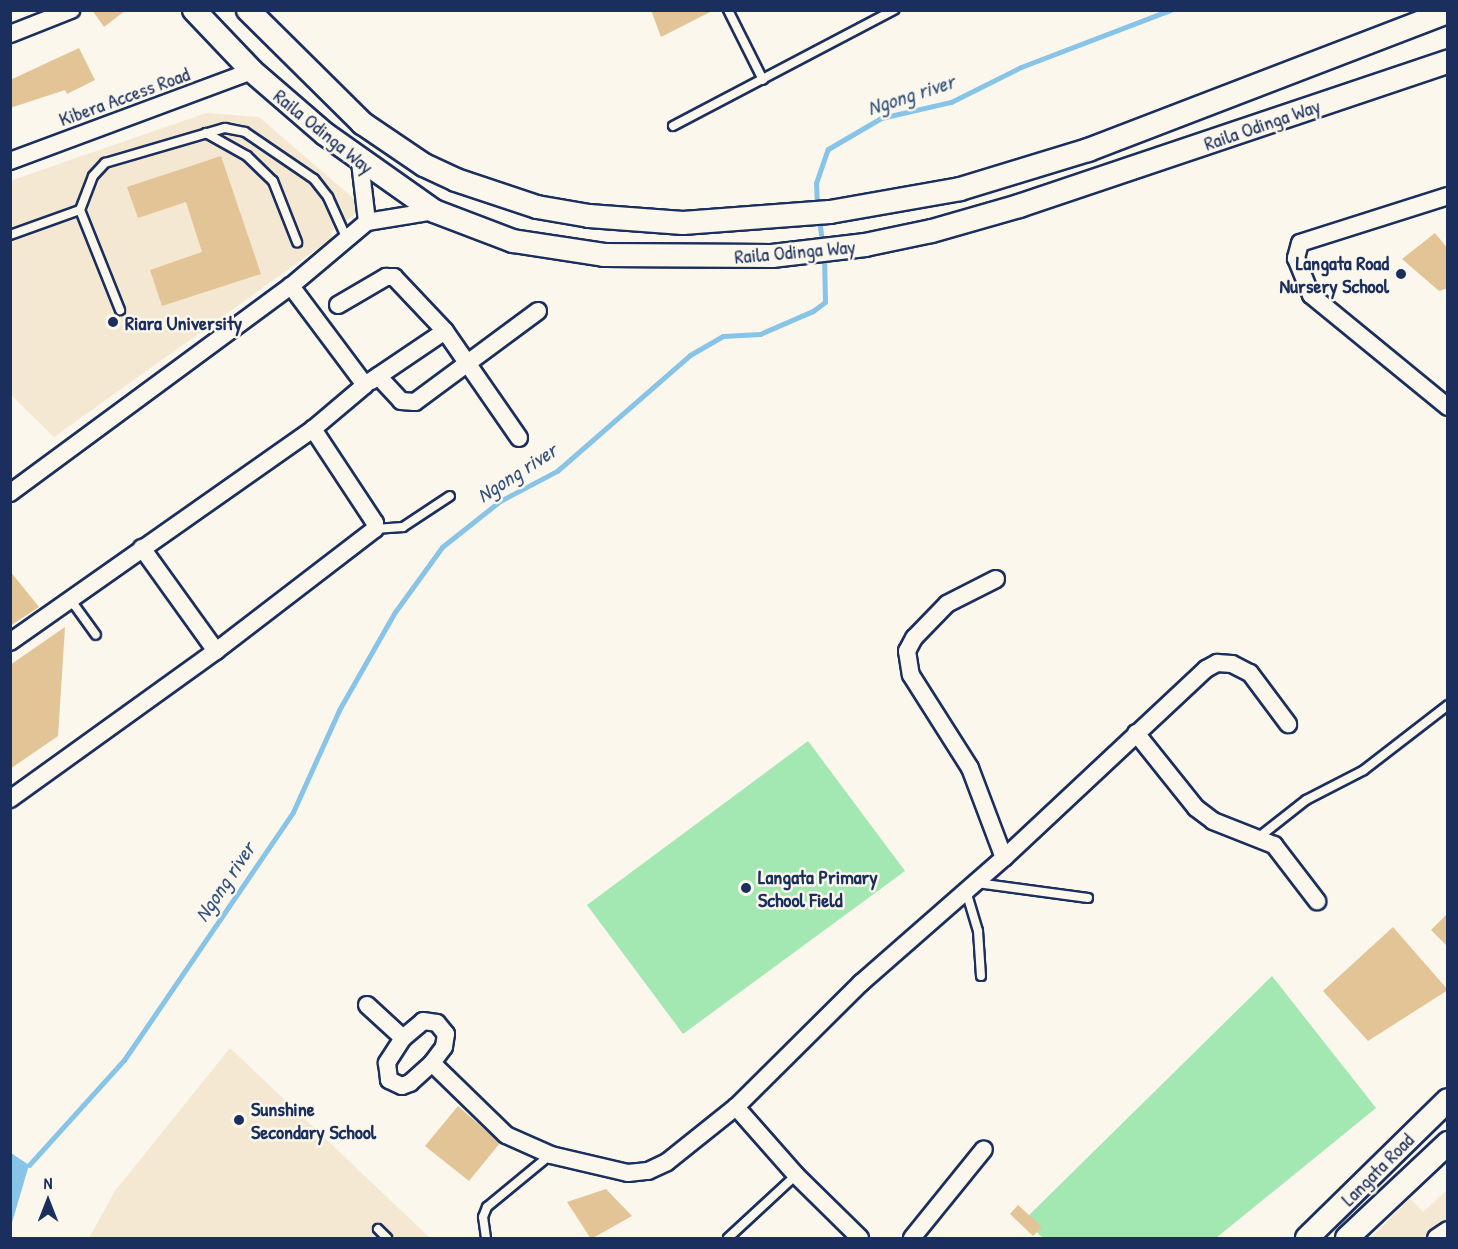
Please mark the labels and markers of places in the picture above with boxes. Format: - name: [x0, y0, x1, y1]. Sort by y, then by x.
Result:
- place label: Langata Road Nursery School: [1279, 250, 1389, 297]
- marker: Langata Road Nursery School: [1394, 267, 1408, 281]
- place label: Riara University: [125, 310, 242, 334]
- marker: Riara University: [106, 315, 120, 329]
- place label: Langata Primary School Field: [758, 864, 878, 911]
- marker: Langata Primary School Field: [739, 881, 753, 895]
- place label: Sunshine Secondary School: [251, 1096, 376, 1143]
- marker: Sunshine Secondary School: [232, 1113, 246, 1127]

